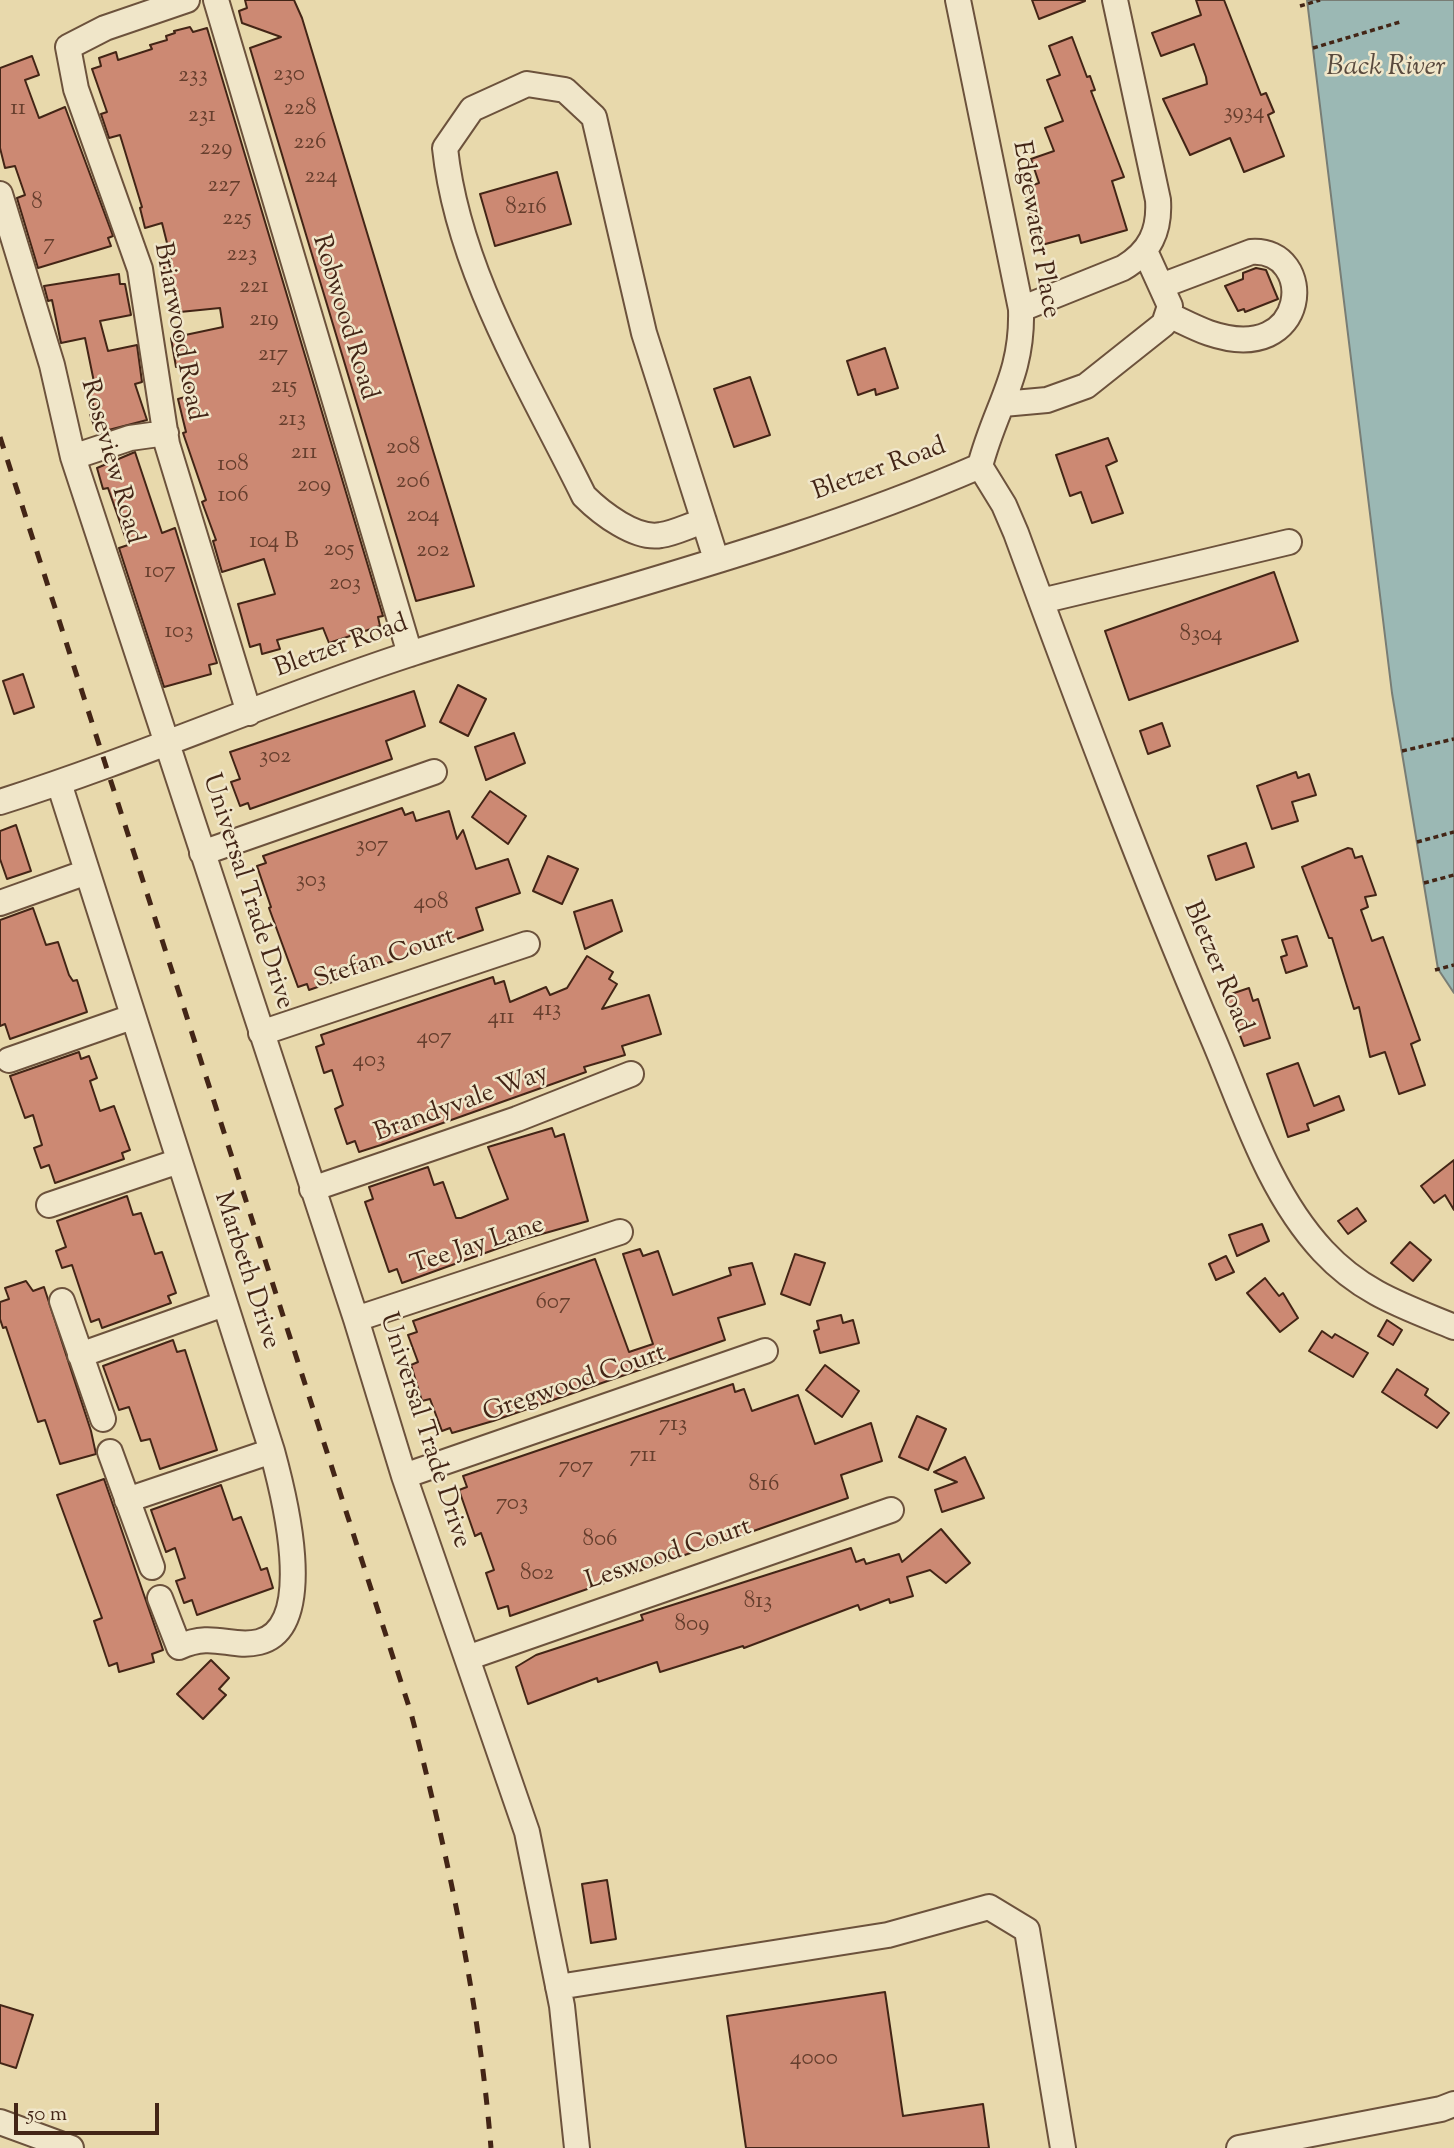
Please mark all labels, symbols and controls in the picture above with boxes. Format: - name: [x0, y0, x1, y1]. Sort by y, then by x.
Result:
- water label: Back River: [1326, 52, 1446, 86]
- house number: 230: [273, 62, 305, 90]
- house number: 233: [178, 63, 208, 91]
- house number: 11: [10, 96, 26, 124]
- house number: 228: [283, 96, 317, 124]
- house number: 3934: [1223, 100, 1265, 128]
- house number: 231: [188, 103, 216, 131]
- house number: 226: [294, 130, 326, 158]
- house number: 229: [200, 136, 232, 164]
- street label: Edgewater Place: [1003, 139, 1065, 321]
- house number: 224: [304, 164, 338, 192]
- house number: 227: [207, 173, 241, 201]
- house number: 8: [31, 190, 43, 218]
- house number: 8216: [505, 195, 547, 223]
- house number: 225: [222, 206, 252, 234]
- house number: 7: [43, 231, 55, 259]
- street label: Robwood Road: [303, 232, 383, 404]
- street label: Briarwood Road: [144, 240, 210, 424]
- house number: 223: [227, 242, 257, 270]
- house number: 221: [239, 274, 269, 302]
- house number: 219: [249, 307, 279, 335]
- house number: 217: [258, 342, 288, 370]
- house number: 215: [271, 374, 297, 402]
- street label: Roseview Road: [72, 376, 148, 548]
- house number: 213: [278, 407, 306, 435]
- street label: Bletzer Road: [809, 432, 951, 510]
- house number: 208: [386, 435, 420, 463]
- house number: 211: [291, 440, 317, 468]
- house number: 108: [217, 452, 249, 480]
- house number: 206: [396, 469, 430, 497]
- house number: 209: [297, 473, 331, 501]
- house number: 106: [217, 483, 249, 511]
- house number: 204: [406, 503, 440, 531]
- house number: 104 B: [249, 529, 299, 557]
- house number: 205: [324, 537, 354, 565]
- house number: 202: [416, 538, 450, 566]
- house number: 107: [144, 559, 176, 587]
- house number: 203: [329, 571, 361, 599]
- street label: Bletzer Road: [271, 609, 413, 687]
- house number: 103: [164, 619, 194, 647]
- house number: 8304: [1179, 622, 1223, 650]
- house number: 302: [259, 744, 291, 772]
- street label: Universal Trade Drive: [193, 770, 299, 1014]
- house number: 307: [356, 833, 388, 861]
- house number: 303: [296, 868, 326, 896]
- house number: 408: [413, 890, 449, 918]
- street label: Bletzer Road: [1174, 898, 1258, 1038]
- street label: Stefan Court: [311, 923, 459, 997]
- house number: 413: [533, 997, 561, 1025]
- house number: 411: [487, 1005, 515, 1033]
- house number: 407: [416, 1025, 452, 1053]
- house number: 403: [353, 1048, 385, 1076]
- street label: Brandyvale Way: [371, 1059, 553, 1151]
- street label: Marbeth Drive: [205, 1188, 285, 1354]
- street label: Tee Jay Lane: [407, 1211, 549, 1283]
- house number: 607: [535, 1290, 571, 1318]
- street label: Universal Trade Drive: [370, 1309, 476, 1553]
- street label: Gregwood Court: [480, 1339, 670, 1431]
- house number: 713: [659, 1412, 687, 1440]
- house number: 711: [629, 1443, 657, 1471]
- house number: 707: [559, 1454, 593, 1482]
- house number: 816: [749, 1472, 779, 1500]
- house number: 703: [496, 1491, 528, 1519]
- street label: Leswood Court: [582, 1513, 756, 1599]
- house number: 806: [582, 1527, 618, 1555]
- house number: 802: [520, 1561, 554, 1589]
- house number: 813: [744, 1589, 772, 1617]
- house number: 809: [675, 1612, 709, 1640]
- house number: 4000: [790, 2046, 838, 2074]
- scale bar: [18, 2088, 163, 2132]
- text: 50 m: [27, 2100, 67, 2130]

